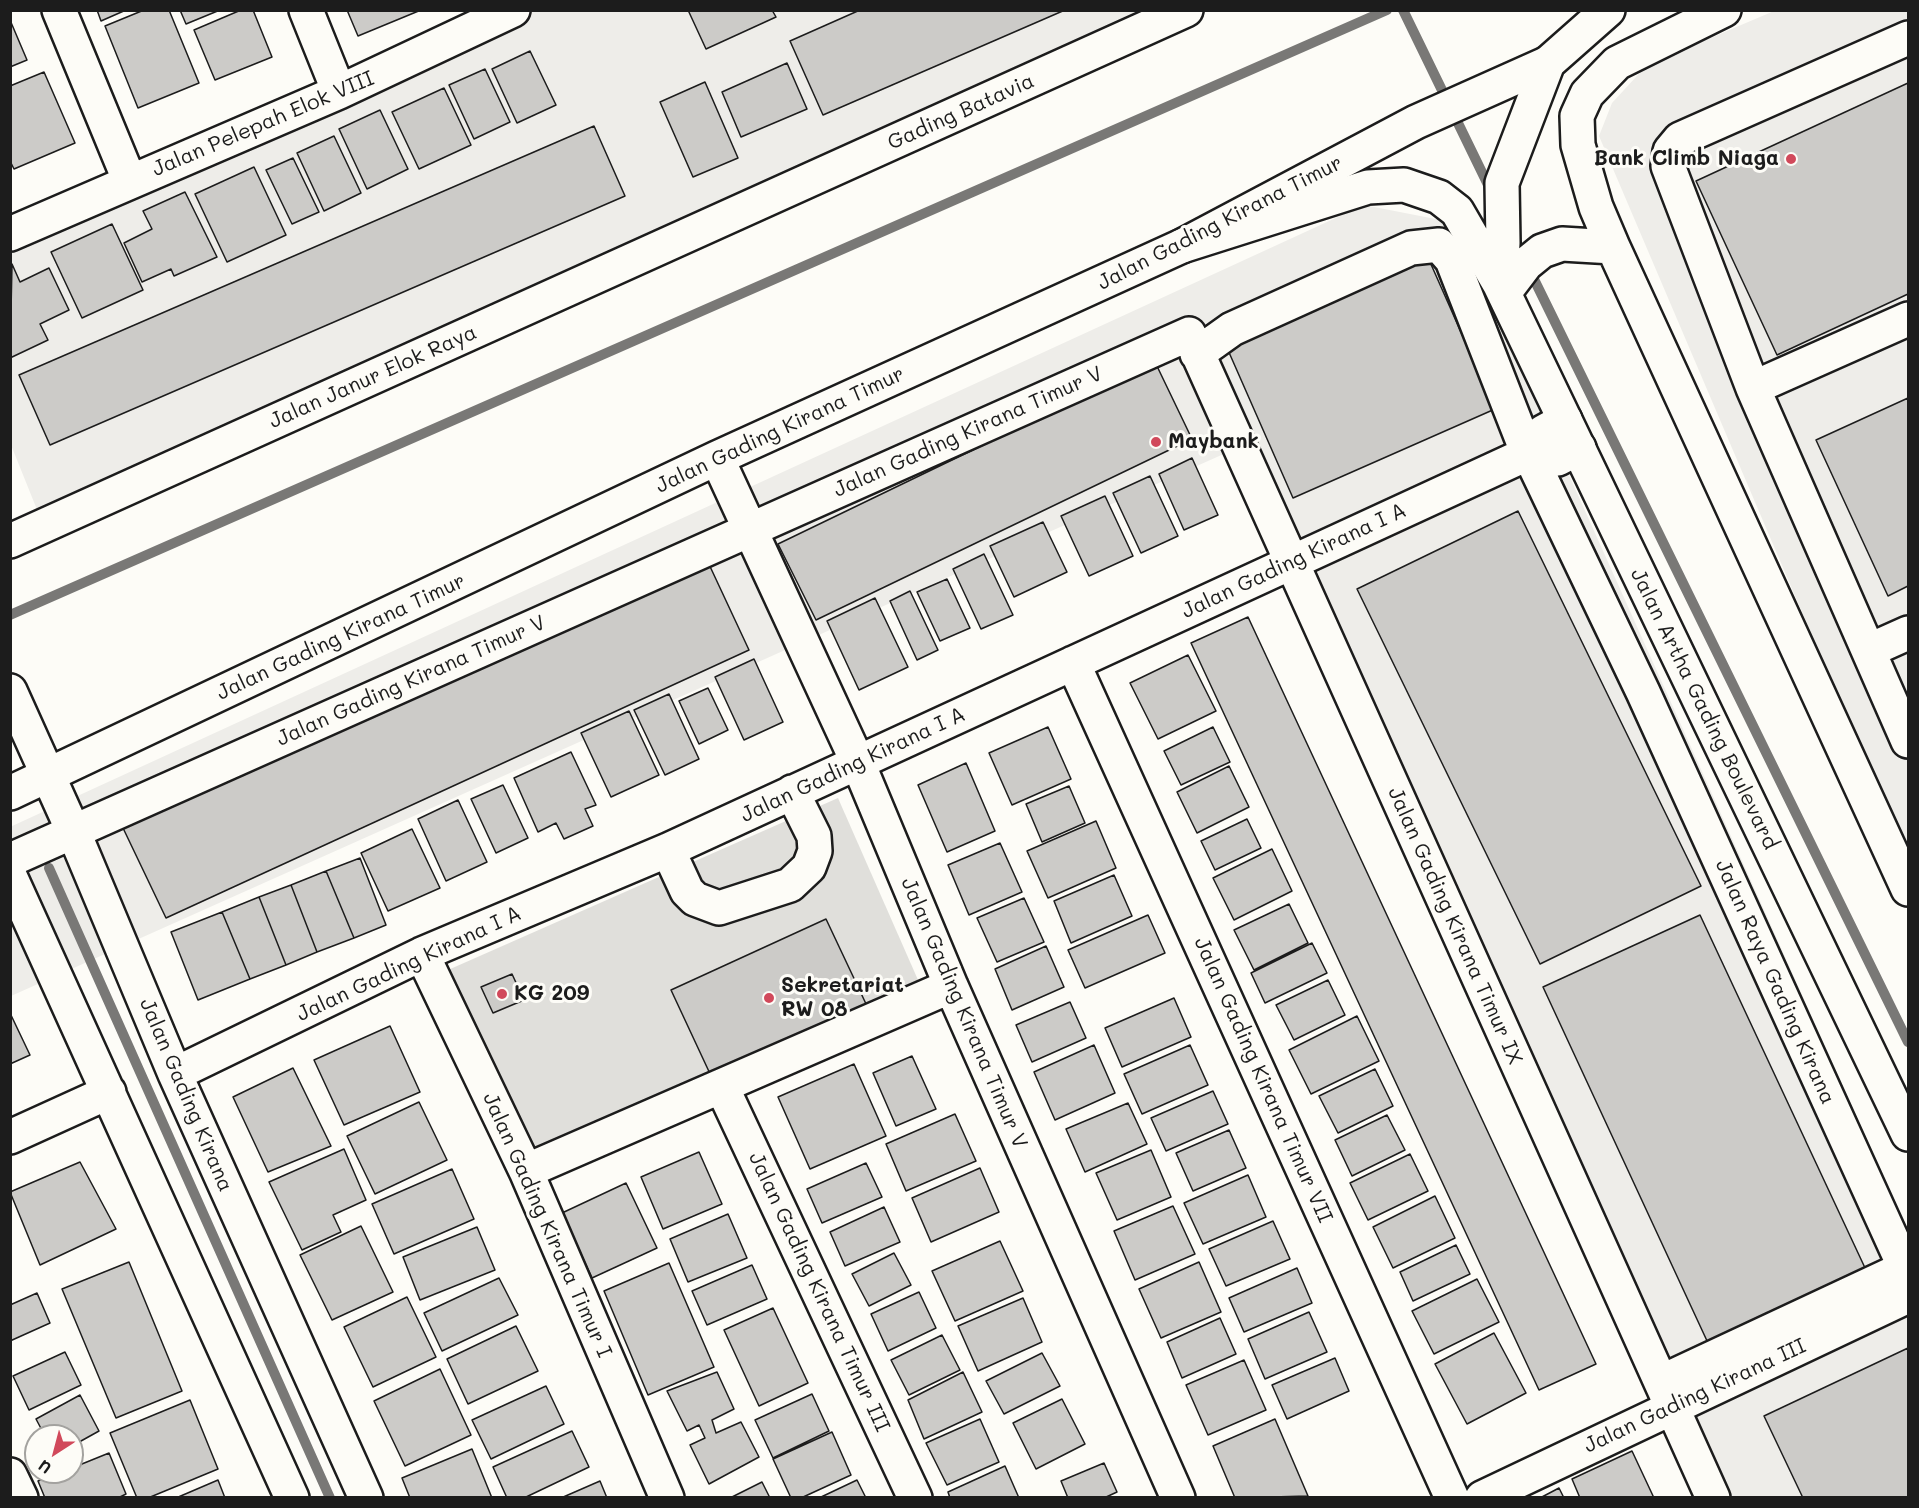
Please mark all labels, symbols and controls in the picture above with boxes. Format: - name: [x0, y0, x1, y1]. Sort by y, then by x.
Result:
- street label: Jalan Pelepah Elok VIII: [148, 66, 378, 182]
- street label: Gading Batavia: [884, 68, 1038, 156]
- place label: Bank Climb Niaga: [1594, 146, 1779, 172]
- street label: Jalan Gading Kirana Timur: [1093, 150, 1347, 296]
- marker: Bank Climb Niaga: [1784, 152, 1798, 166]
- street label: Jalan Janur Elok Raya: [265, 320, 481, 434]
- street label: Jalan Gading Kirana Timur: [652, 361, 908, 499]
- street label: Jalan Gading Kirana Timur V: [830, 361, 1106, 503]
- place label: Maybank: [1168, 429, 1259, 455]
- marker: Maybank: [1149, 435, 1163, 449]
- street label: Jalan Gading Kirana I A: [1178, 498, 1410, 624]
- street label: Jalan Artha Gading Boulevard: [1625, 564, 1783, 854]
- street label: Jalan Gading Kirana Timur: [213, 568, 469, 706]
- street label: Jalan Gading Kirana Timur V: [273, 610, 549, 752]
- street label: Jalan Gading Kirana I A: [737, 702, 969, 828]
- street label: Jalan Gading Kirana Timur IX: [1382, 783, 1528, 1069]
- street label: Jalan Raya Gading Kirana: [1710, 856, 1840, 1108]
- street label: Jalan Gading Kirana Timur V: [895, 874, 1033, 1152]
- street label: Jalan Gading Kirana I A: [293, 901, 525, 1027]
- street label: Jalan Gading Kirana Timur VII: [1188, 933, 1338, 1227]
- place label: Sekretariat RW 08: [781, 973, 904, 1023]
- place label: KG 209: [514, 981, 589, 1007]
- marker: KG 209: [495, 987, 509, 1001]
- marker: Sekretariat RW 08: [762, 991, 776, 1005]
- street label: Jalan Gading Kirana: [134, 994, 238, 1196]
- street label: Jalan Gading Kirana Timur I: [477, 1089, 617, 1361]
- street label: Jalan Gading Kirana Timur III: [743, 1148, 895, 1436]
- street label: Jalan Gading Kirana III: [1580, 1333, 1810, 1459]
- north arrow: [24, 1424, 84, 1484]
- text: U: [34, 1456, 55, 1479]

